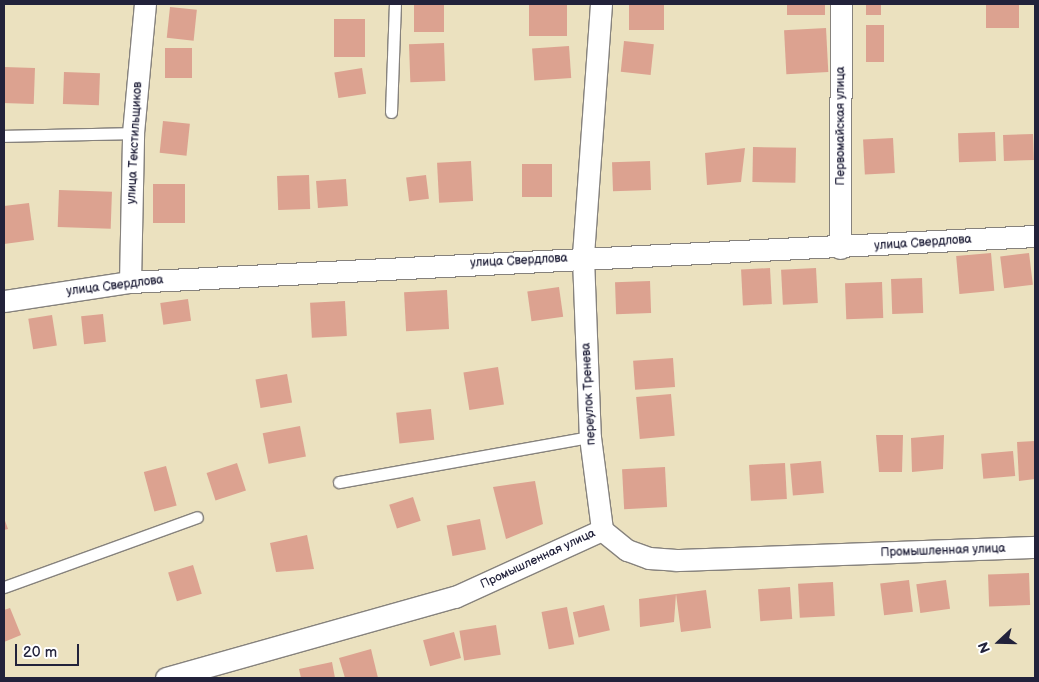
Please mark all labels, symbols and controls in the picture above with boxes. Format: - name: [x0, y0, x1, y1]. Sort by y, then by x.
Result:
- street label: Первомайская улица: [834, 66, 848, 186]
- street label: улица Текстильщиков: [125, 81, 145, 205]
- street label: улица Свердлова: [874, 232, 972, 254]
- street label: улица Свердлова: [470, 251, 568, 271]
- street label: улица Свердлова: [66, 273, 164, 299]
- street label: переулок Тренева: [579, 342, 599, 446]
- street label: Промышленная улица: [478, 526, 598, 592]
- street label: Промышленная улица: [880, 542, 1006, 560]
- north arrow: [974, 617, 1024, 667]
- scale bar: [18, 634, 81, 666]
- text: N: [975, 640, 994, 656]
- text: 20 m: [23, 643, 57, 662]

